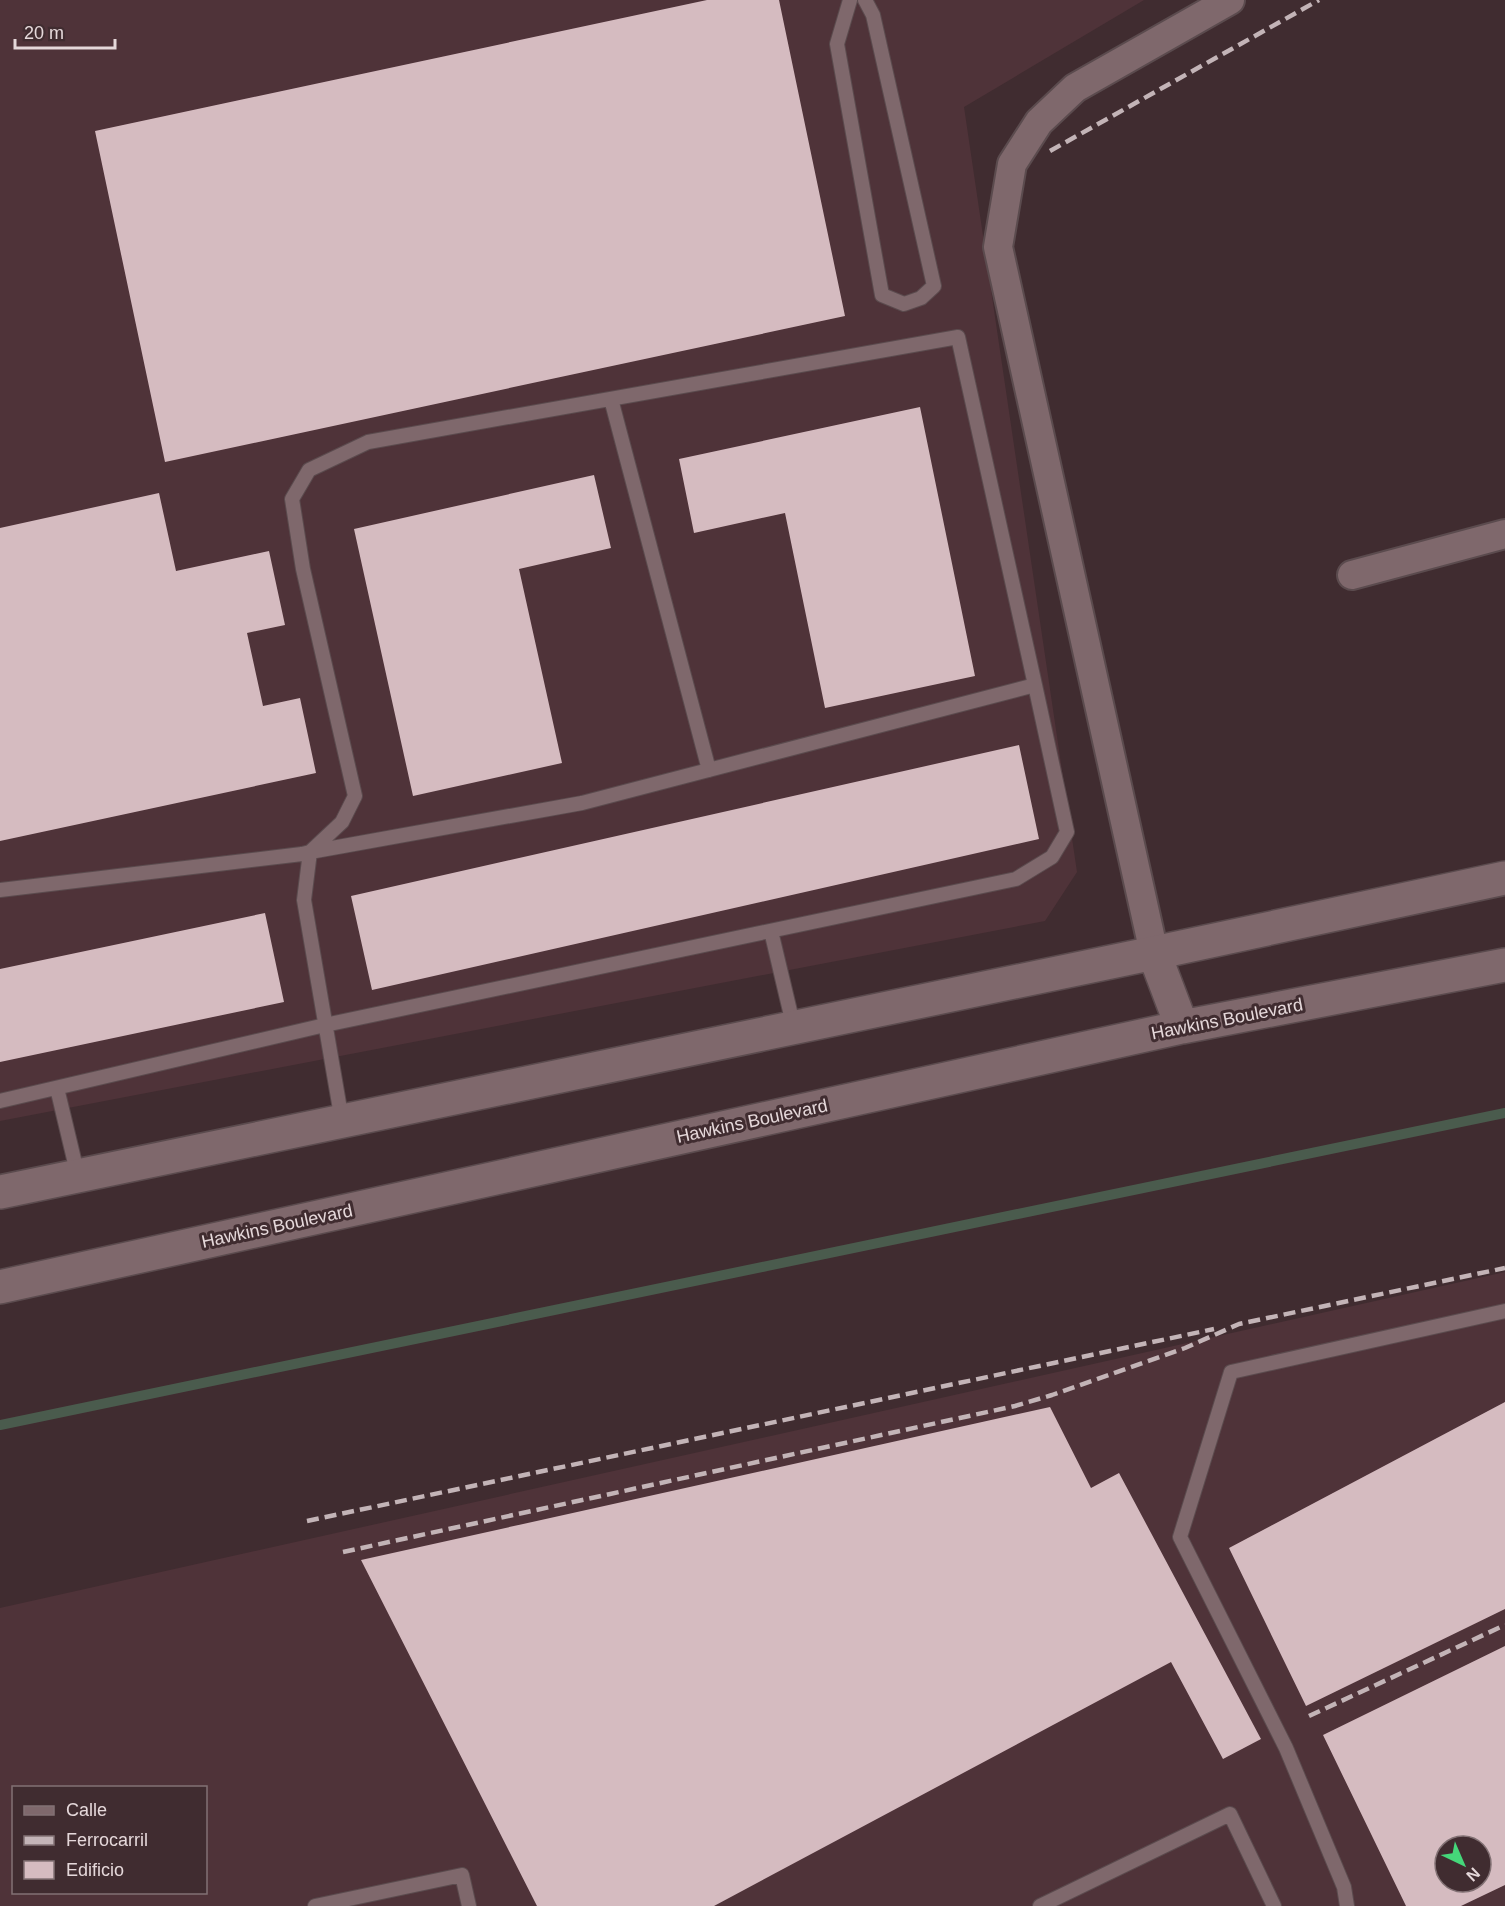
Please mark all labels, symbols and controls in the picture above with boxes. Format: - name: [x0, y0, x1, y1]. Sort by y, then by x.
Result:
- scale bar: [15, 12, 116, 50]
- text: 20 m: [24, 23, 64, 43]
- street label: Hawkins Boulevard: [1149, 994, 1305, 1044]
- street label: Hawkins Boulevard: [675, 1095, 829, 1147]
- street label: Hawkins Boulevard: [200, 1200, 354, 1252]
- legend: [12, 1786, 207, 1894]
- text: Calle: [66, 1800, 107, 1820]
- text: Ferrocarril: [66, 1830, 148, 1850]
- north arrow: [1433, 1834, 1493, 1894]
- text: Edificio: [66, 1860, 124, 1880]
- text: N: [1463, 1864, 1483, 1885]

